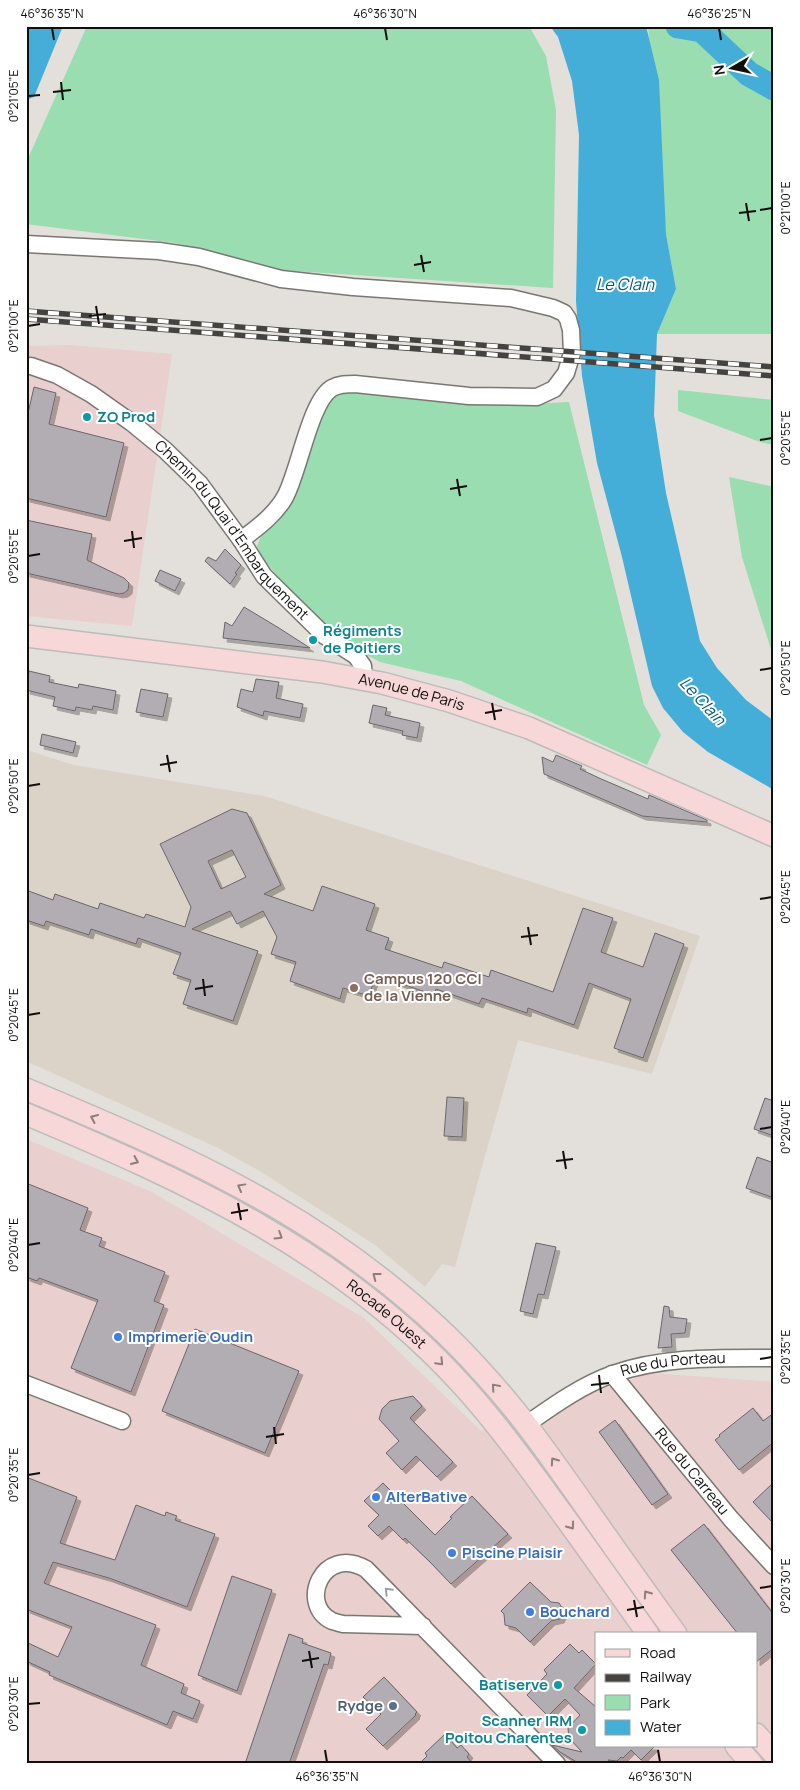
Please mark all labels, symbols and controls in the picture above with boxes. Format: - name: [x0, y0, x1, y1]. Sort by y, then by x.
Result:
- text: 46°36'35"N: [20, 5, 84, 22]
- text: 46°36'30"N: [353, 5, 417, 22]
- text: 46°36'25"N: [687, 5, 751, 22]
- north arrow: [708, 42, 758, 92]
- text: N: [708, 64, 729, 77]
- text: 0°21'05"E: [5, 70, 22, 122]
- text: 0°21'00"E: [777, 181, 794, 235]
- water label: Le Clain: [596, 273, 655, 295]
- text: 0°21'00"E: [5, 299, 22, 353]
- place label: ZO Prod: [97, 406, 155, 427]
- text: 0°20'55"E: [777, 410, 794, 465]
- marker: ZO Prod: [81, 411, 93, 423]
- street label: Chemin du Quai d’Embarquement: [150, 435, 314, 625]
- text: 0°20'55"E: [5, 528, 22, 583]
- place label: Régiments de Poitiers: [323, 620, 402, 658]
- marker: Régiments de Poitiers: [307, 634, 319, 646]
- text: 0°20'50"E: [777, 640, 794, 696]
- street label: Avenue de Paris: [357, 668, 468, 716]
- water label: Le Clain: [675, 672, 731, 730]
- text: 0°20'50"E: [5, 758, 22, 814]
- text: 0°20'45"E: [777, 870, 794, 924]
- place label: Campus 120 CCI de la Vienne: [364, 968, 482, 1006]
- marker: Campus 120 CCI de la Vienne: [348, 982, 360, 994]
- text: 0°20'45"E: [5, 988, 22, 1042]
- text: 0°20'40"E: [777, 1100, 794, 1154]
- one-way arrow: [90, 1113, 99, 1124]
- one-way arrow: [130, 1155, 139, 1166]
- one-way arrow: [237, 1184, 246, 1194]
- text: 0°20'40"E: [5, 1218, 22, 1272]
- one-way arrow: [274, 1230, 283, 1240]
- street label: Rocade Ouest: [343, 1274, 431, 1353]
- one-way arrow: [373, 1274, 382, 1282]
- place label: Imprimerie Oudin: [128, 1326, 253, 1347]
- text: 0°20'35"E: [777, 1330, 794, 1384]
- marker: Imprimerie Oudin: [112, 1331, 124, 1343]
- street label: Rue du Porteau: [618, 1347, 726, 1381]
- one-way arrow: [434, 1356, 443, 1365]
- one-way arrow: [492, 1383, 501, 1392]
- street label: Rue du Carreau: [650, 1423, 734, 1519]
- text: 0°20'35"E: [5, 1448, 22, 1502]
- one-way arrow: [551, 1458, 559, 1467]
- place label: AlterBative: [386, 1486, 467, 1507]
- marker: AlterBative: [370, 1491, 382, 1503]
- one-way arrow: [565, 1520, 574, 1529]
- place label: Piscine Plaisir: [462, 1542, 563, 1563]
- marker: Piscine Plaisir: [446, 1547, 458, 1559]
- text: 0°20'30"E: [777, 1558, 794, 1613]
- one-way arrow: [385, 1588, 394, 1597]
- one-way arrow: [644, 1590, 653, 1600]
- place label: Bouchard: [540, 1601, 610, 1622]
- marker: Bouchard: [524, 1606, 536, 1618]
- legend: [595, 1632, 758, 1748]
- text: Road: [640, 1642, 676, 1663]
- text: Railway: [640, 1666, 692, 1687]
- place label: Batiserve: [479, 1674, 548, 1695]
- text: 0°20'30"E: [5, 1676, 22, 1731]
- marker: Batiserve: [552, 1679, 564, 1691]
- text: Park: [640, 1692, 670, 1713]
- place label: Rydge: [337, 1695, 383, 1716]
- marker: Rydge: [387, 1700, 399, 1712]
- place label: Scanner IRM Poitou Charentes: [445, 1710, 572, 1748]
- text: Water: [640, 1716, 682, 1737]
- marker: Scanner IRM Poitou Charentes: [576, 1724, 588, 1736]
- text: 46°36'35"N: [295, 1768, 359, 1785]
- text: 46°36'30"N: [628, 1768, 692, 1785]

